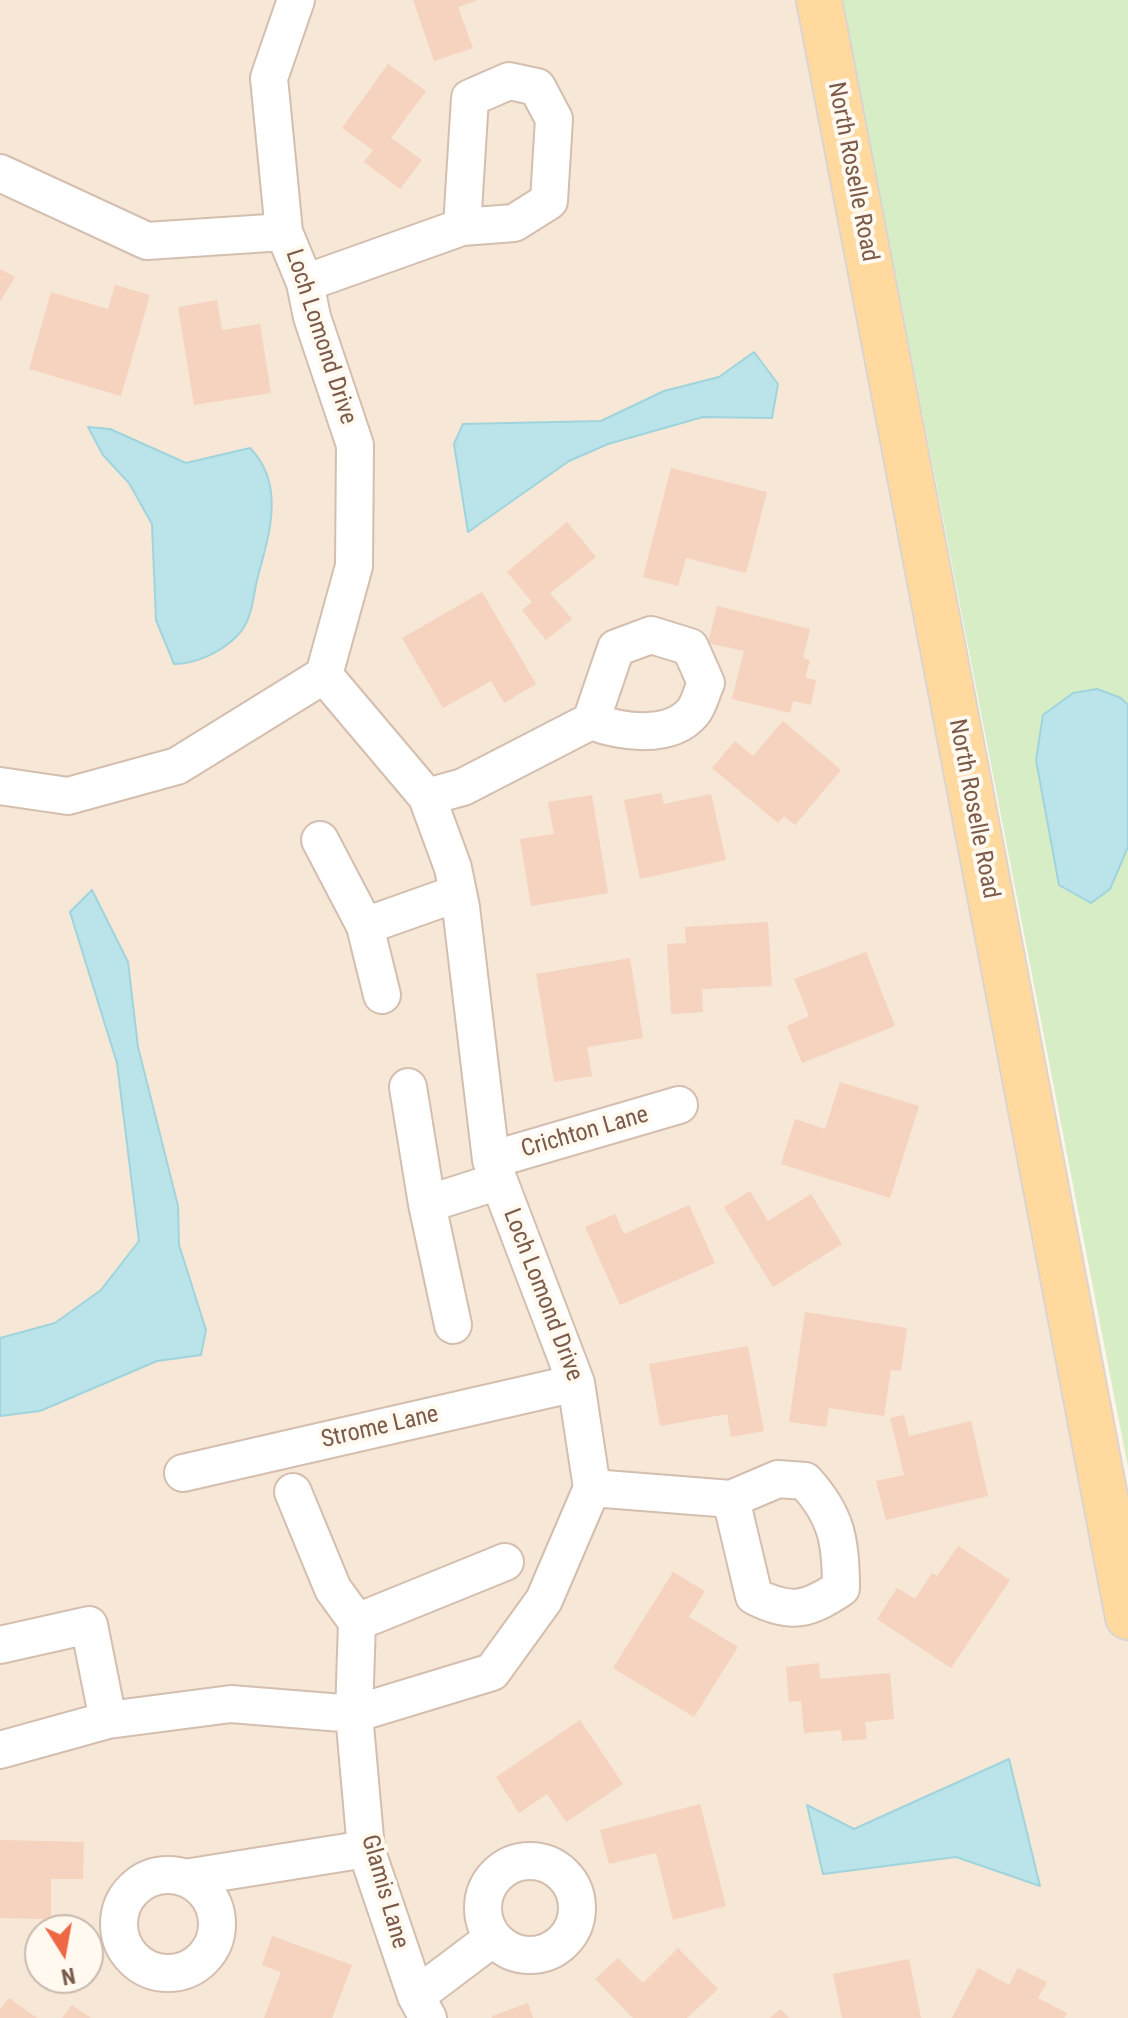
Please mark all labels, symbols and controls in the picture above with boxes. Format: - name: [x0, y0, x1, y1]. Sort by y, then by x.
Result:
- street label: North Roselle Road: [821, 80, 883, 264]
- street label: Loch Lomond Drive: [278, 246, 362, 428]
- street label: North Roselle Road: [942, 717, 1004, 901]
- street label: Crichton Lane: [518, 1101, 652, 1165]
- street label: Loch Lomond Drive: [496, 1205, 588, 1385]
- street label: Strome Lane: [319, 1401, 441, 1455]
- street label: Glamis Lane: [354, 1832, 414, 1952]
- north arrow: [24, 1914, 104, 1994]
- text: N: [59, 1963, 77, 1990]

